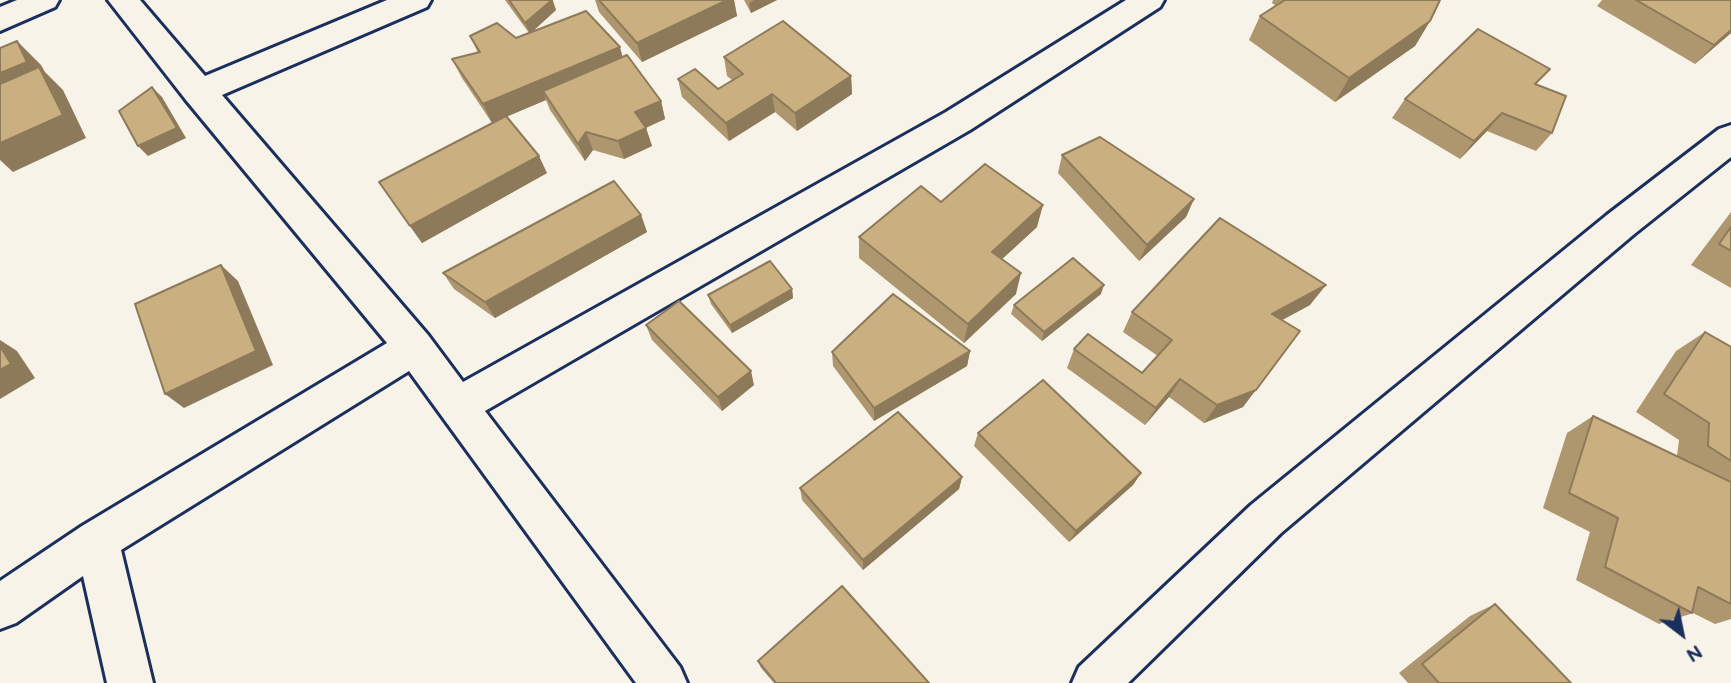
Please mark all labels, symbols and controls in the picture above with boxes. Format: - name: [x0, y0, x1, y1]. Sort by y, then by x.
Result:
- north arrow: [1647, 599, 1717, 669]
- text: N: [1681, 639, 1706, 666]

